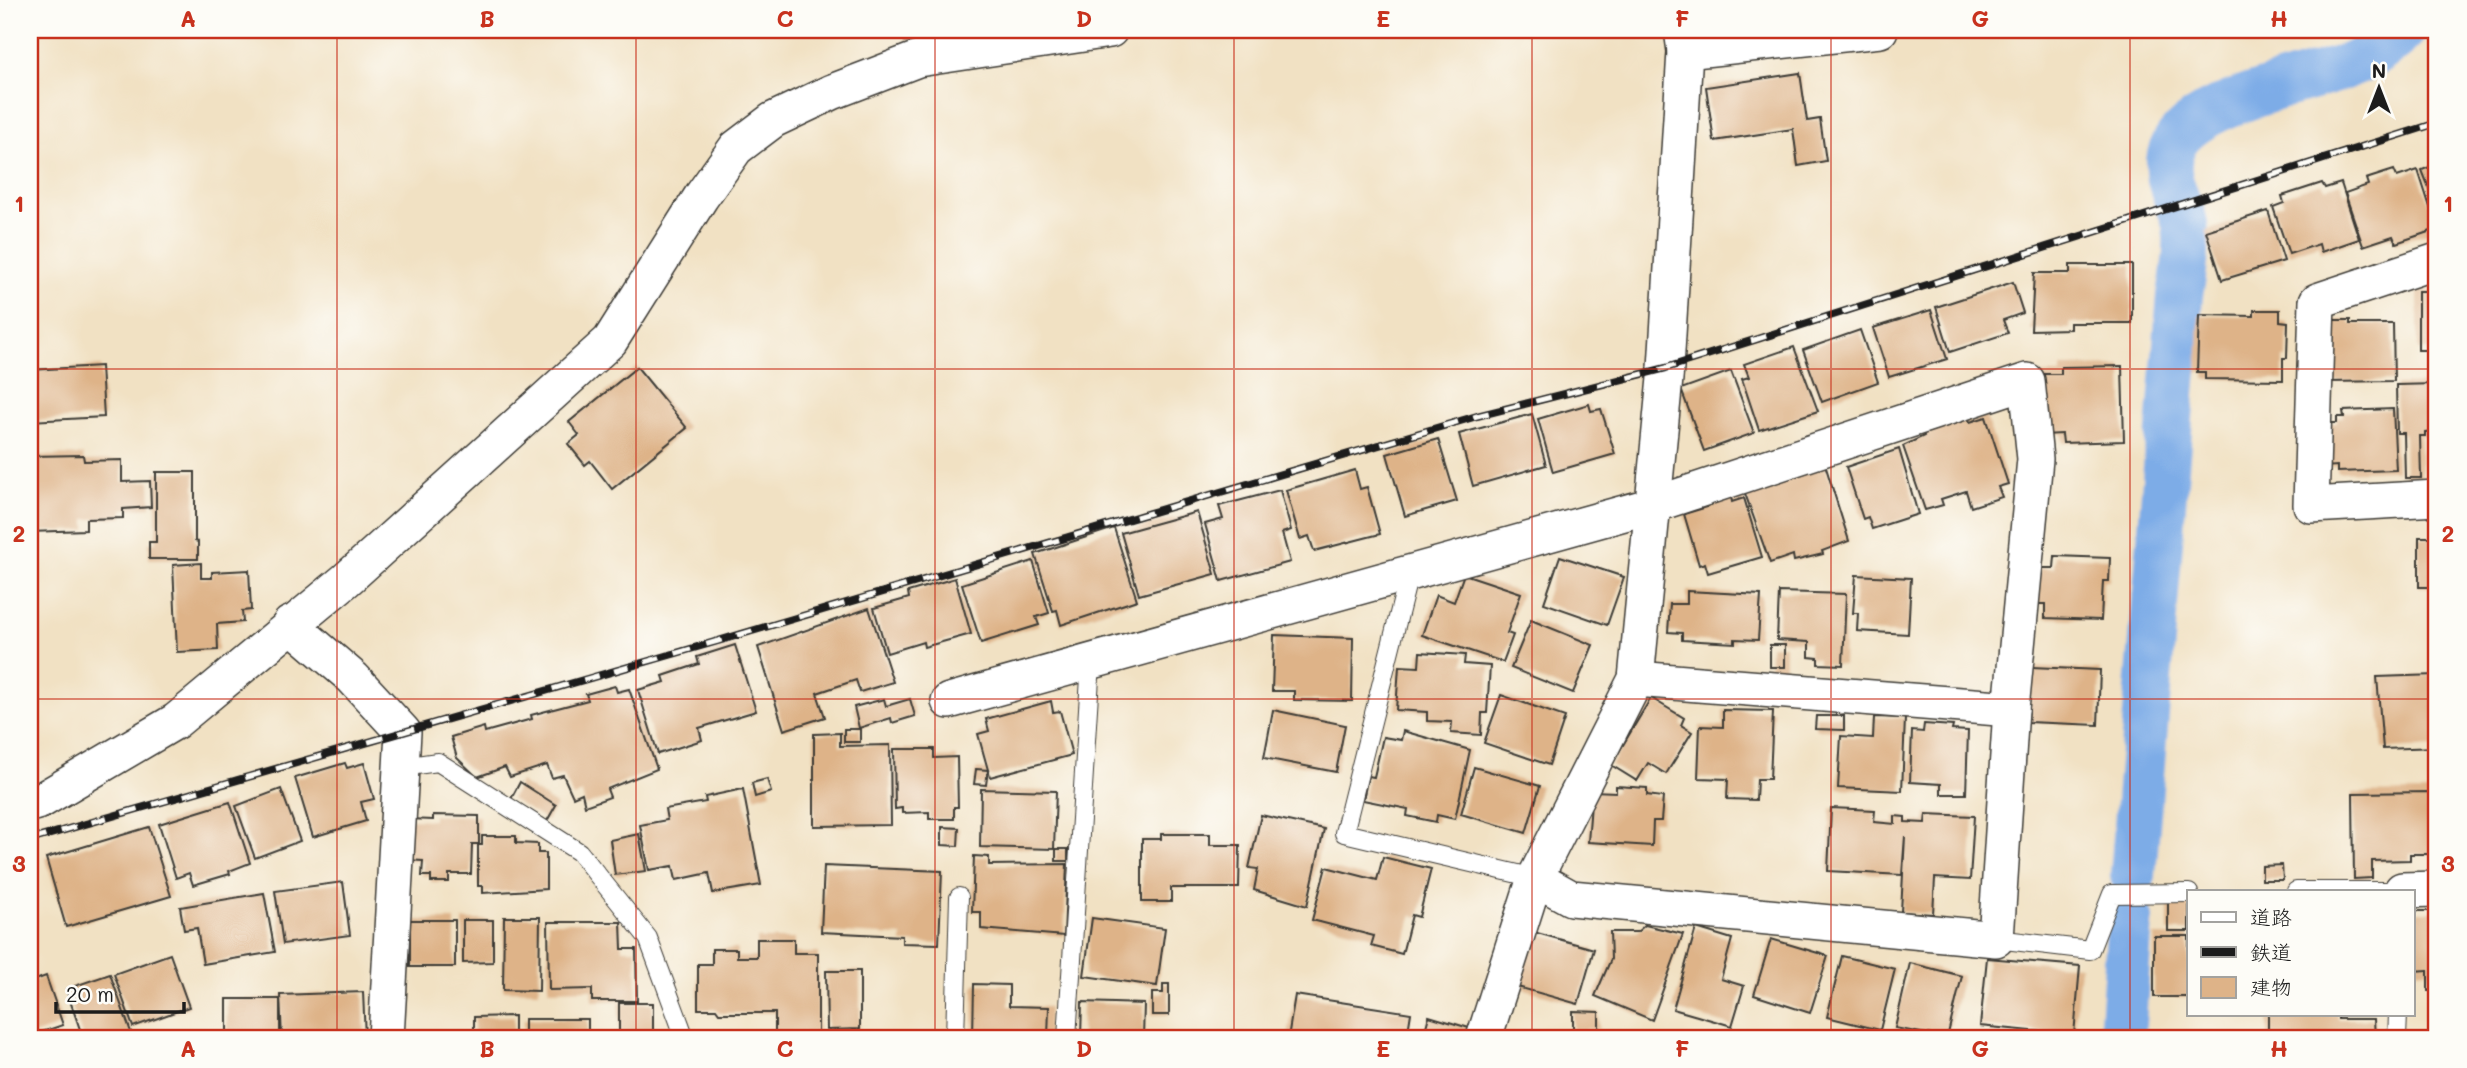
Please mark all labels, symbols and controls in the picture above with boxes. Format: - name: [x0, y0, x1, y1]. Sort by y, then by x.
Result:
- text: A: [180, 3, 196, 33]
- text: B: [479, 3, 495, 33]
- text: C: [776, 3, 794, 33]
- text: D: [1076, 3, 1092, 33]
- text: E: [1376, 3, 1390, 33]
- text: F: [1675, 3, 1689, 33]
- text: G: [1971, 3, 1989, 33]
- text: H: [2270, 3, 2288, 33]
- north arrow: [2344, 52, 2414, 122]
- text: N: [2372, 58, 2386, 83]
- text: 1: [14, 188, 24, 218]
- text: 1: [2443, 188, 2453, 218]
- text: 2: [13, 518, 25, 548]
- text: 2: [2442, 518, 2454, 548]
- text: 3: [12, 848, 26, 878]
- text: 3: [2441, 848, 2455, 878]
- legend: [2187, 890, 2414, 1016]
- text: 道路: [2250, 903, 2292, 930]
- text: 鉄道: [2250, 938, 2292, 965]
- scale bar: [56, 970, 184, 1014]
- text: 建物: [2250, 973, 2292, 1000]
- text: 20 m: [66, 980, 114, 1007]
- text: A: [180, 1033, 196, 1063]
- text: B: [479, 1033, 495, 1063]
- text: C: [776, 1033, 794, 1063]
- text: D: [1076, 1033, 1092, 1063]
- text: E: [1376, 1033, 1390, 1063]
- text: F: [1675, 1033, 1689, 1063]
- text: G: [1971, 1033, 1989, 1063]
- text: H: [2270, 1033, 2288, 1063]

